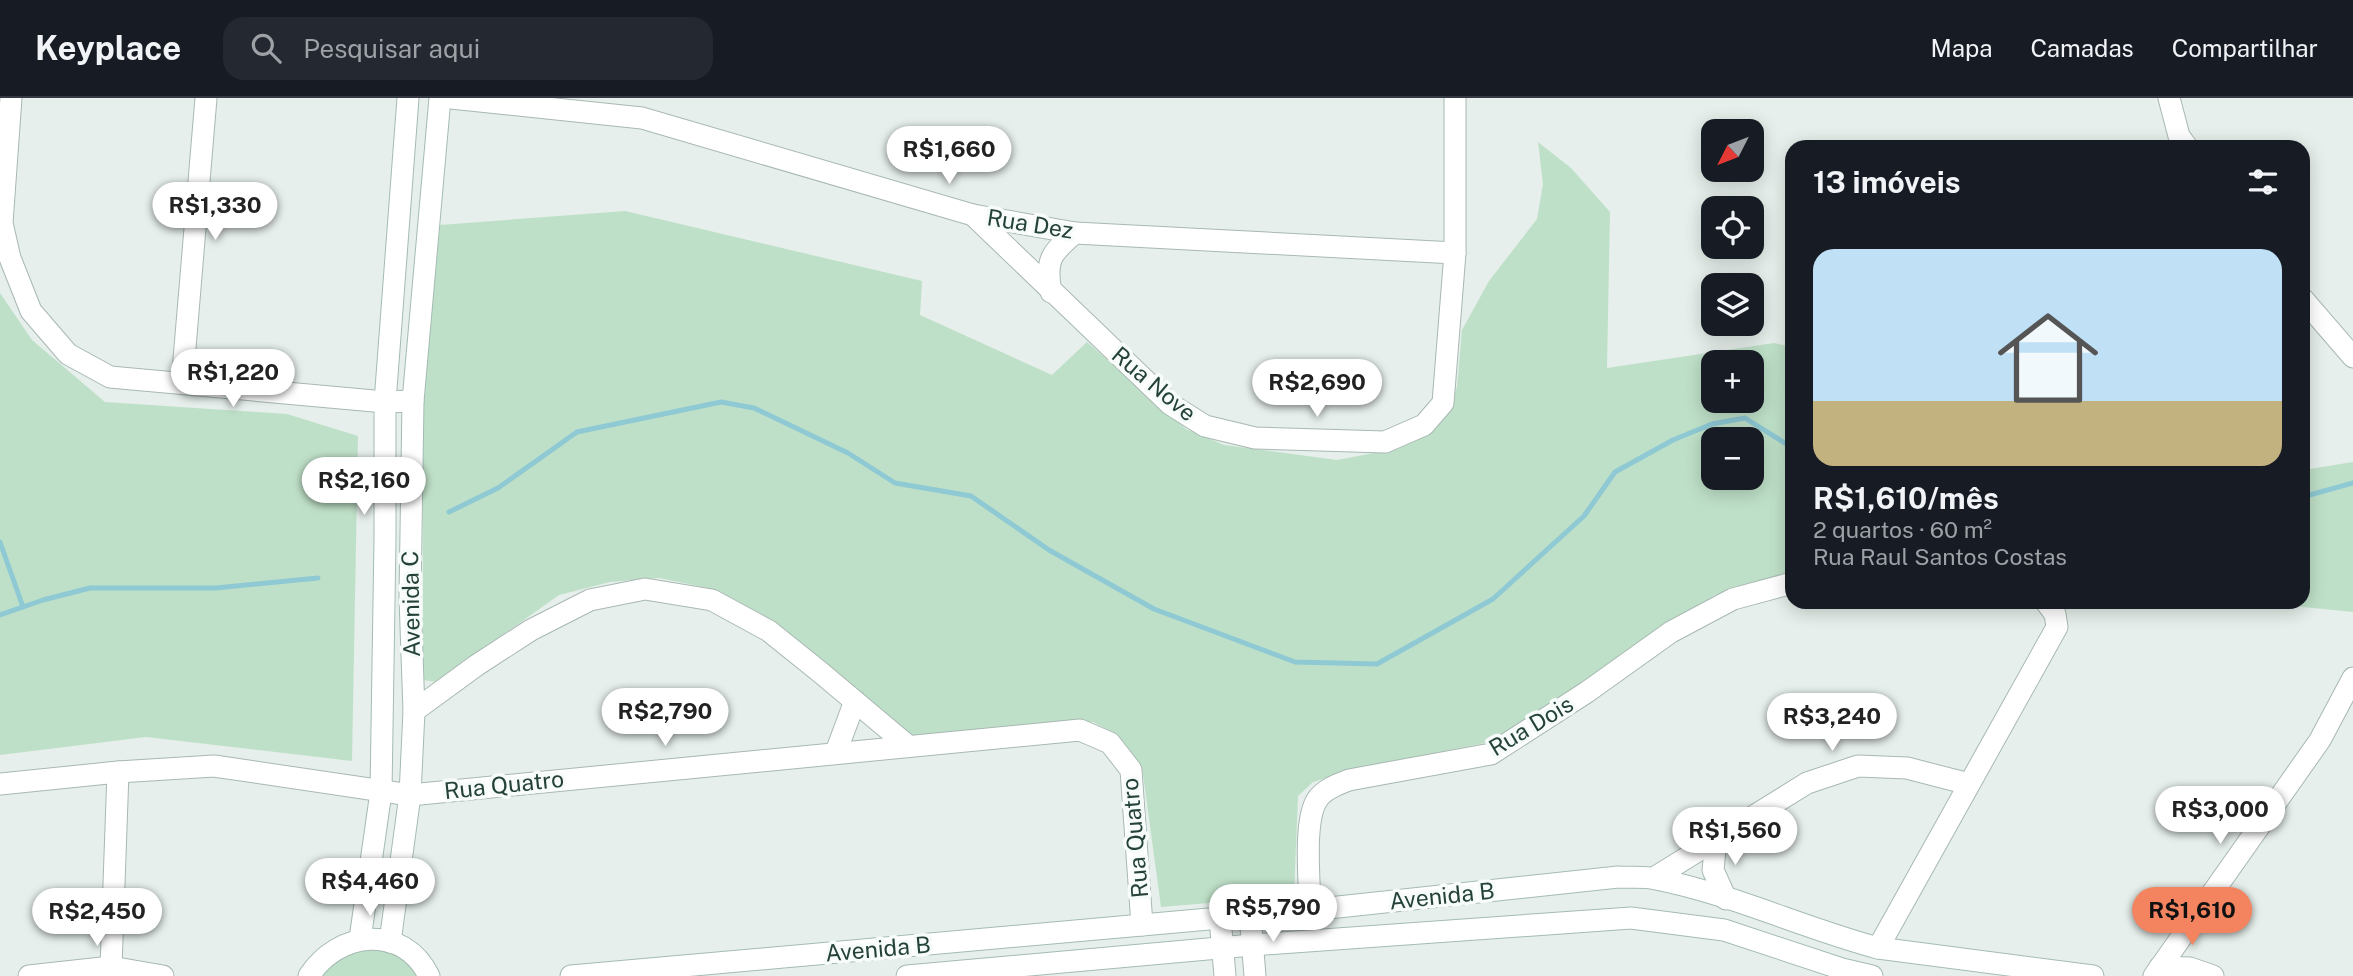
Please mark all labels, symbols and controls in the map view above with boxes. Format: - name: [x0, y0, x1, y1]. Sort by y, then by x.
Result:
- search box: [223, 17, 713, 80]
- text: Keyplace: [35, 29, 181, 67]
- icon: search: [247, 29, 285, 67]
- text: Pesquisar aqui: [303, 33, 480, 64]
- text: Mapa: [1931, 34, 1992, 62]
- text: Camadas: [2030, 34, 2134, 62]
- text: Compartilhar: [2172, 34, 2318, 62]
- north arrow: [1701, 119, 1764, 182]
- map controls: [1701, 119, 1764, 490]
- pin: R$1,660: [884, 126, 1014, 186]
- text: R$1,660: [903, 135, 995, 162]
- icon: filters: [2244, 163, 2282, 201]
- text: 13 imóveis: [1813, 164, 1961, 200]
- pin: R$1,330: [150, 183, 280, 242]
- text: R$1,330: [168, 191, 262, 218]
- button: locate: [1701, 196, 1764, 259]
- street label: Rua Dez: [985, 203, 1075, 244]
- button: layers: [1701, 273, 1764, 336]
- icon: home: [1985, 295, 2111, 421]
- street label: Rua Nove: [1107, 341, 1202, 427]
- pin: R$1,220: [168, 350, 298, 409]
- button: +: [1701, 350, 1764, 413]
- text: R$1,220: [187, 358, 279, 385]
- pin: R$2,690: [1252, 360, 1382, 419]
- text: R$2,690: [1268, 368, 1366, 395]
- button: −: [1701, 427, 1764, 490]
- pin: R$2,160: [299, 458, 429, 517]
- text: R$2,160: [318, 466, 410, 493]
- text: R$1,610/mês: [1813, 480, 1999, 516]
- text: 2 quartos · 60 m²: [1813, 516, 1992, 543]
- text: Rua Raul Santos Costas: [1813, 543, 2067, 570]
- street label: Avenida C: [396, 551, 425, 657]
- pin: R$2,790: [600, 688, 730, 748]
- street label: Rua Dois: [1484, 690, 1578, 761]
- pin: R$3,240: [1767, 694, 1897, 753]
- text: R$2,790: [618, 697, 712, 724]
- text: R$3,240: [1783, 702, 1881, 729]
- street label: Rua Quatro: [443, 765, 565, 804]
- street label: Rua Quatro: [1116, 777, 1153, 899]
- pin: R$3,000: [2155, 786, 2285, 846]
- text: R$3,000: [2171, 795, 2269, 822]
- pin: R$1,560: [1670, 808, 1800, 867]
- text: R$1,560: [1688, 816, 1782, 843]
- pin: R$4,460: [305, 858, 435, 918]
- text: R$4,460: [321, 867, 419, 894]
- street label: Avenida B: [1388, 877, 1496, 914]
- pin: R$5,790: [1208, 884, 1338, 944]
- pin: R$2,450: [32, 888, 162, 948]
- pin: R$1,610: [2127, 888, 2257, 947]
- text: R$5,790: [1225, 893, 1321, 920]
- text: R$1,610: [2148, 896, 2236, 923]
- text: R$2,450: [48, 897, 146, 924]
- street label: Avenida B: [824, 930, 932, 967]

